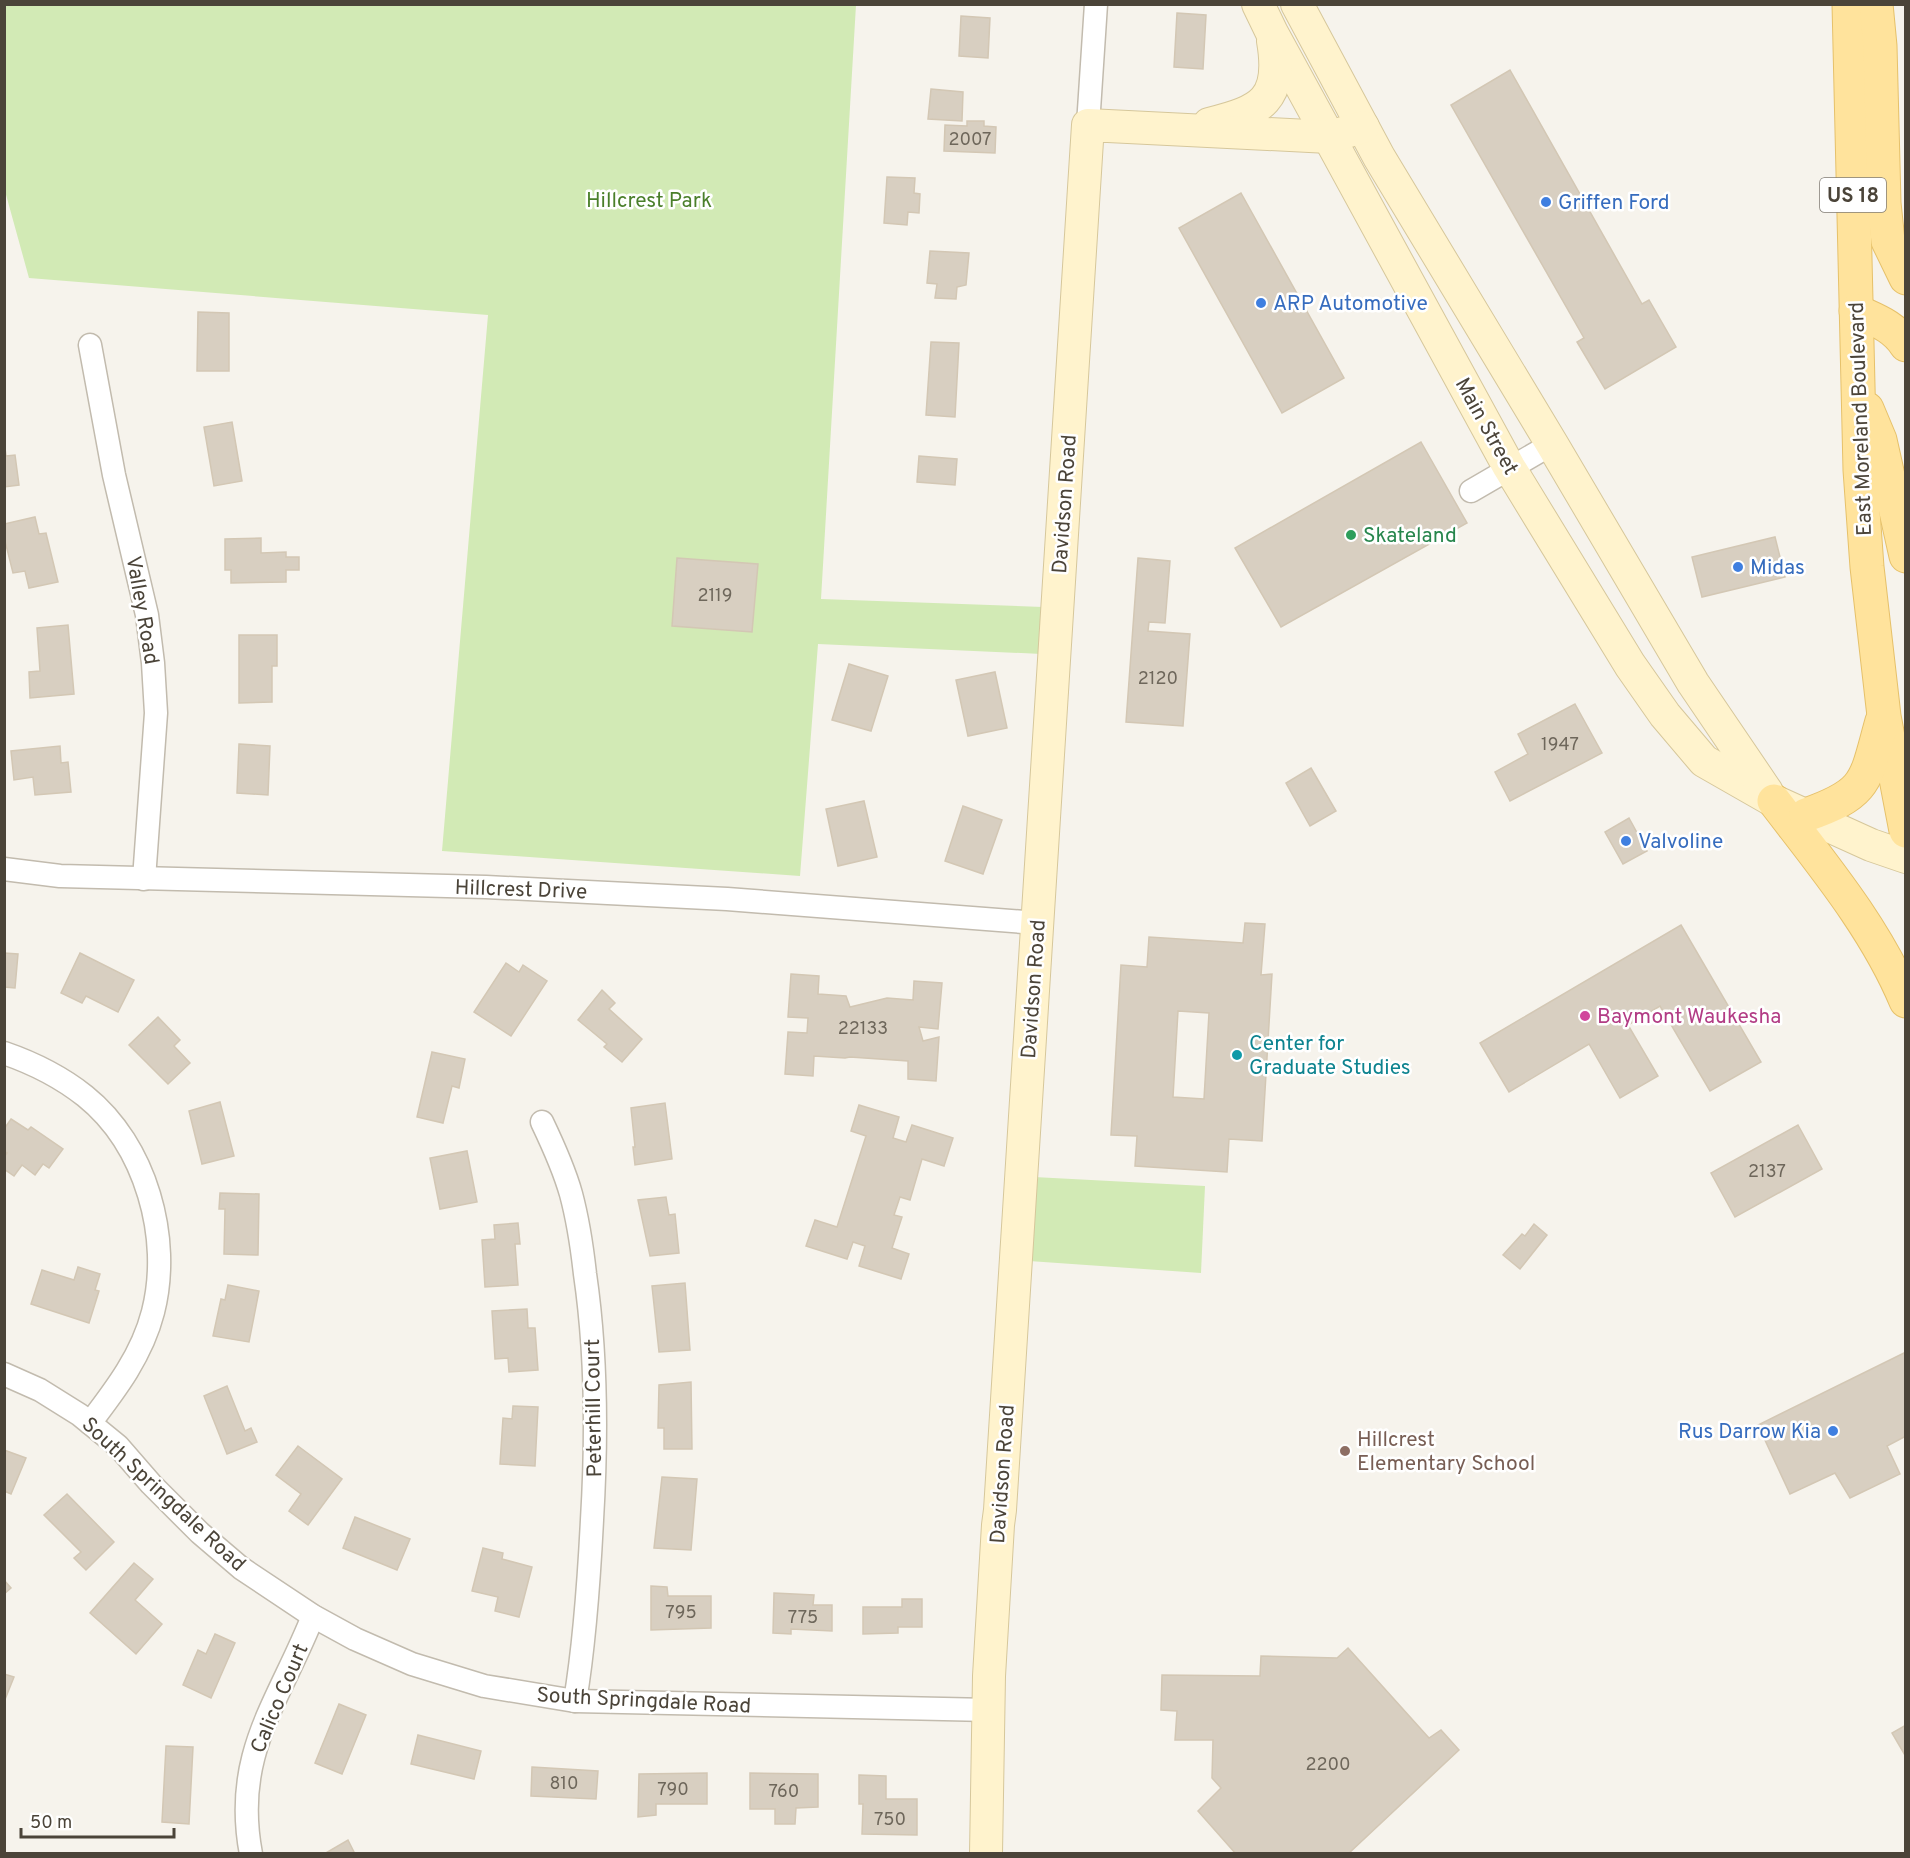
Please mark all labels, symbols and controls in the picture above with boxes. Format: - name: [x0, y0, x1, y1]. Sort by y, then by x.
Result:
- house number: 2007: [949, 129, 991, 152]
- road number: US 18: [1820, 178, 1886, 212]
- park label: Hillcrest Park: [586, 188, 712, 215]
- place label: Griffen Ford: [1558, 190, 1669, 217]
- marker: Griffen Ford: [1539, 195, 1553, 209]
- place label: ARP Automotive: [1273, 291, 1428, 318]
- marker: ARP Automotive: [1254, 296, 1268, 310]
- street label: East Moreland Boulevard: [1844, 301, 1879, 536]
- street label: Main Street: [1448, 373, 1523, 480]
- street label: Davidson Road: [1047, 434, 1084, 575]
- place label: Skateland: [1363, 523, 1457, 550]
- marker: Skateland: [1344, 528, 1358, 542]
- street label: Valley Road: [119, 554, 164, 667]
- place label: Midas: [1750, 555, 1805, 582]
- marker: Midas: [1731, 560, 1745, 574]
- house number: 2119: [697, 585, 733, 608]
- house number: 2120: [1138, 668, 1178, 691]
- house number: 1947: [1541, 734, 1579, 757]
- place label: Valvoline: [1638, 829, 1723, 856]
- marker: Valvoline: [1619, 834, 1633, 848]
- street label: Hillcrest Drive: [454, 875, 588, 906]
- street label: Davidson Road: [1016, 919, 1053, 1060]
- place label: Baymont Waukesha: [1597, 1004, 1781, 1031]
- marker: Baymont Waukesha: [1578, 1009, 1592, 1023]
- house number: 22133: [838, 1018, 888, 1041]
- place label: Center for Graduate Studies: [1249, 1031, 1411, 1082]
- marker: Center for Graduate Studies: [1230, 1048, 1244, 1062]
- house number: 2137: [1748, 1161, 1786, 1184]
- street label: Peterhill Court: [580, 1338, 609, 1477]
- street label: Davidson Road: [985, 1404, 1022, 1545]
- street label: South Springdale Road: [75, 1412, 251, 1578]
- place label: Rus Darrow Kia: [1678, 1419, 1821, 1446]
- marker: Rus Darrow Kia: [1826, 1424, 1840, 1438]
- place label: Hillcrest Elementary School: [1357, 1427, 1535, 1478]
- marker: Hillcrest Elementary School: [1338, 1444, 1352, 1458]
- house number: 795: [665, 1602, 697, 1625]
- house number: 775: [788, 1607, 818, 1630]
- street label: Calico Court: [245, 1640, 316, 1758]
- street label: South Springdale Road: [536, 1682, 752, 1721]
- house number: 2200: [1305, 1754, 1351, 1777]
- house number: 810: [549, 1773, 579, 1796]
- house number: 790: [657, 1779, 689, 1802]
- house number: 760: [769, 1781, 799, 1804]
- scale bar: [21, 1801, 174, 1839]
- house number: 750: [874, 1809, 906, 1832]
- text: 50 m: [30, 1812, 72, 1835]

